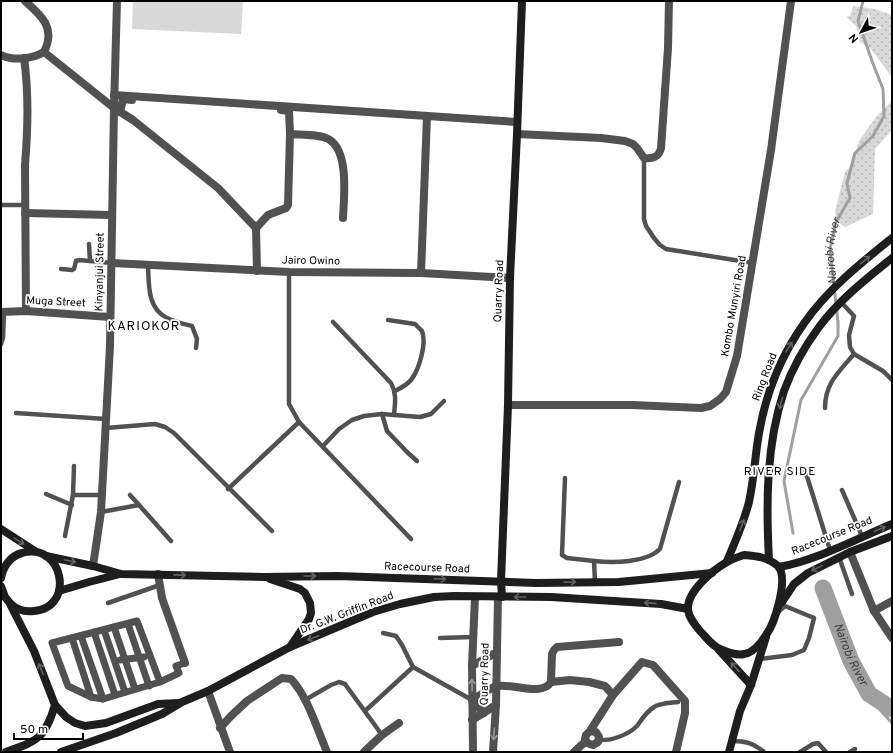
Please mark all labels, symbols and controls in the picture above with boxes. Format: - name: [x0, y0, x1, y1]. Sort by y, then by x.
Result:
- north arrow: [841, 12, 881, 52]
- text: N: [846, 30, 862, 45]
- water label: Nairobi River: [822, 213, 846, 285]
- street label: Kinyanjui Street: [92, 232, 108, 312]
- street label: Jairo Owino: [282, 253, 340, 269]
- street label: Kombo Munyiri Road: [718, 254, 750, 358]
- one-way arrow: [860, 255, 870, 265]
- street label: Quarry Road: [491, 259, 507, 323]
- street label: Muga Street: [26, 293, 86, 311]
- district label: KARIOKOR: [108, 319, 180, 335]
- one-way arrow: [786, 341, 794, 353]
- street label: Ring Road: [749, 351, 781, 403]
- one-way arrow: [777, 396, 785, 409]
- district label: RIVER SIDE: [744, 464, 816, 480]
- street label: Racecourse Road: [789, 513, 875, 559]
- one-way arrow: [738, 519, 746, 531]
- one-way arrow: [874, 524, 886, 532]
- one-way arrow: [13, 537, 24, 545]
- one-way arrow: [63, 557, 76, 565]
- street label: Racecourse Road: [384, 560, 470, 576]
- one-way arrow: [812, 565, 824, 572]
- one-way arrow: [173, 571, 186, 579]
- one-way arrow: [303, 572, 316, 580]
- one-way arrow: [433, 575, 446, 583]
- one-way arrow: [563, 578, 576, 586]
- street label: Dr. G.W. Griffin Road: [298, 589, 396, 637]
- one-way arrow: [514, 593, 527, 601]
- one-way arrow: [644, 600, 657, 607]
- water label: Nairobi River: [829, 621, 872, 690]
- one-way arrow: [308, 634, 320, 642]
- street label: Quarry Road: [477, 643, 493, 705]
- one-way arrow: [730, 661, 739, 672]
- one-way arrow: [37, 663, 45, 675]
- one-way arrow: [468, 679, 476, 692]
- scale bar: [14, 715, 83, 741]
- text: 50 m: [20, 722, 48, 738]
- one-way arrow: [491, 727, 498, 740]

